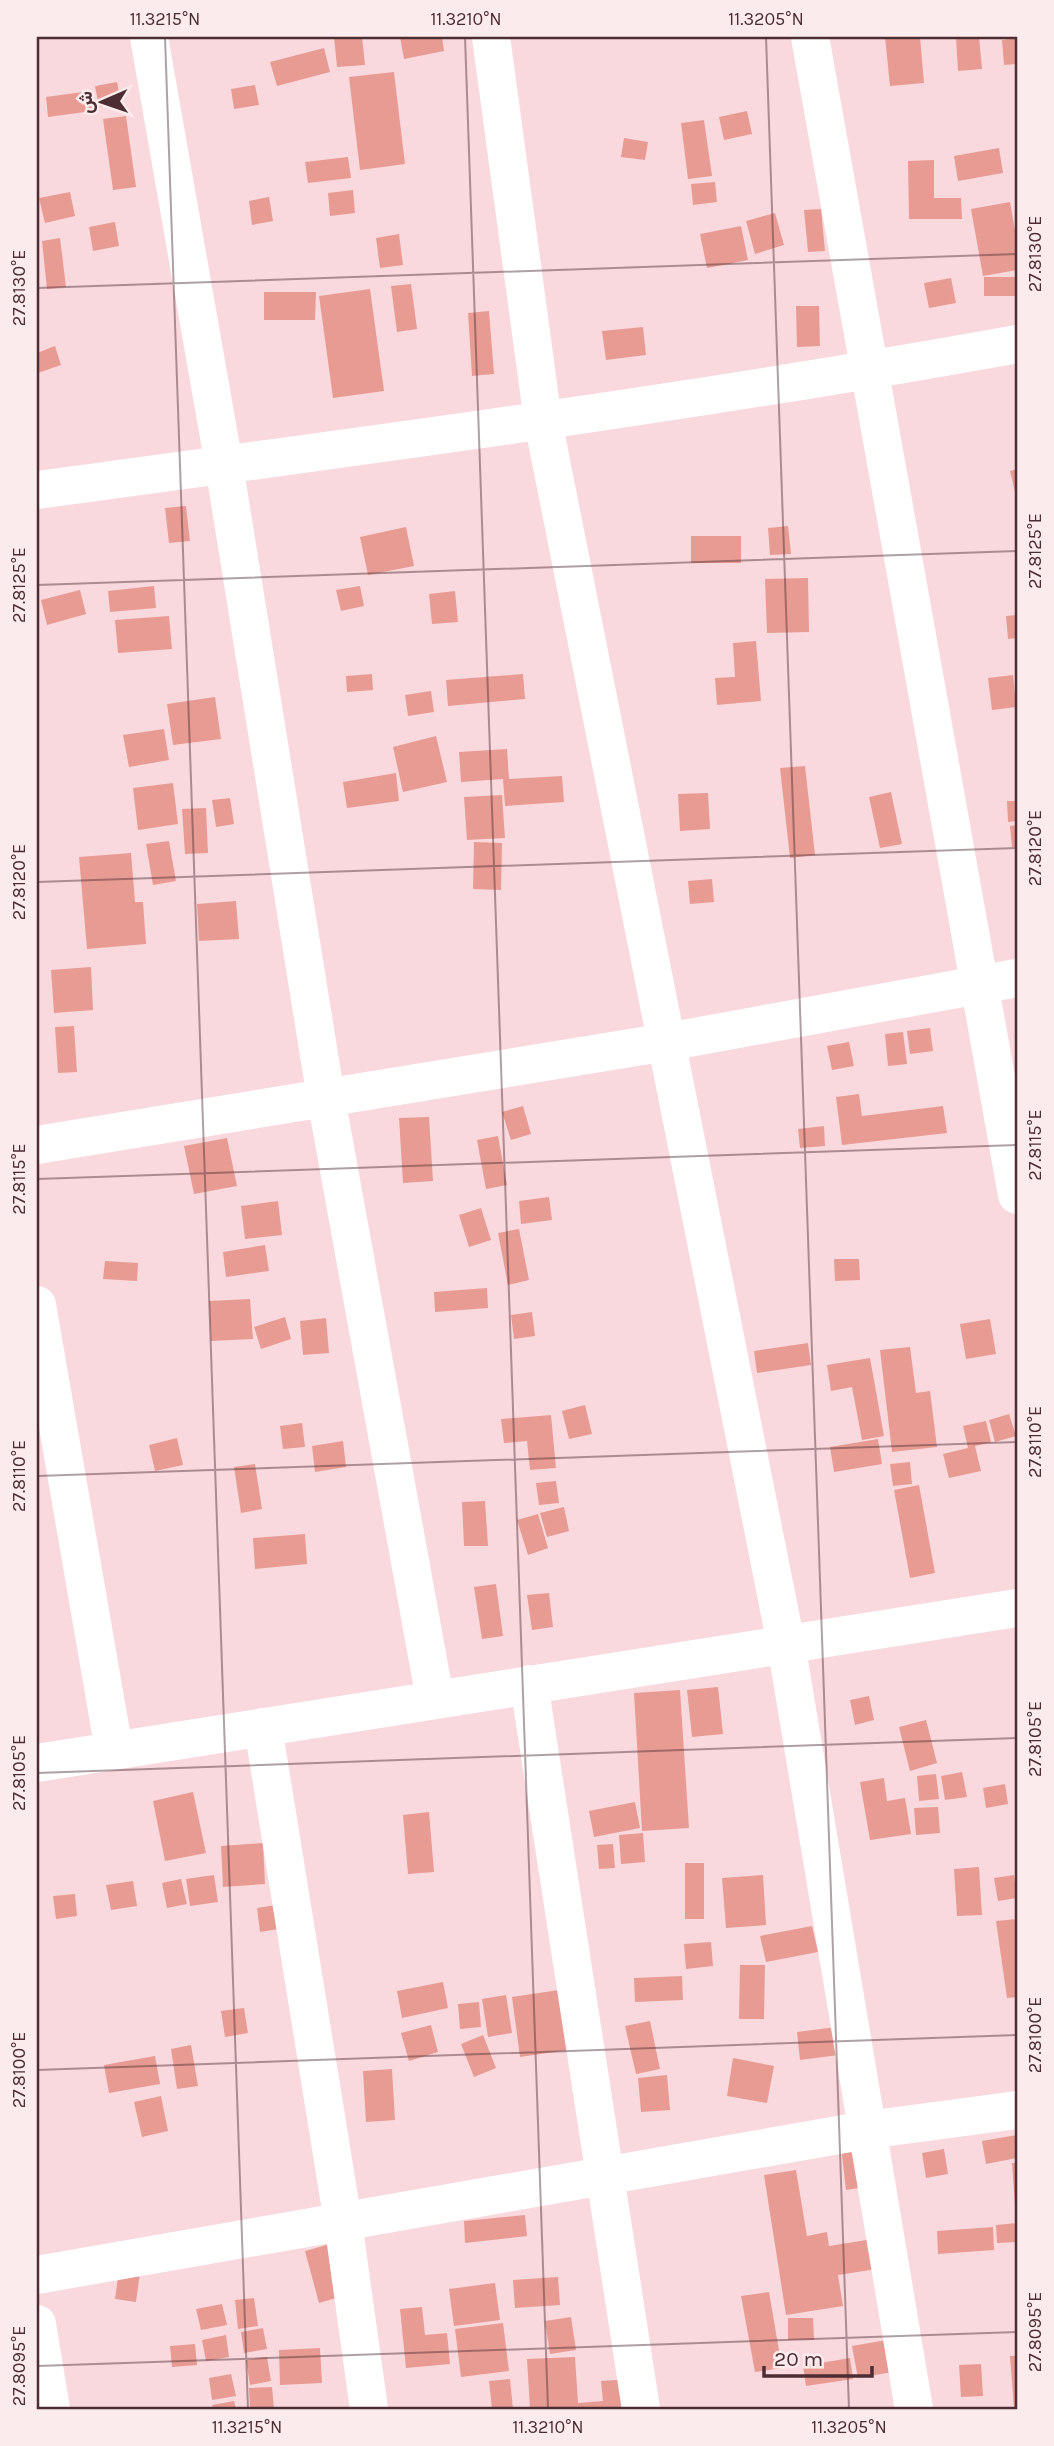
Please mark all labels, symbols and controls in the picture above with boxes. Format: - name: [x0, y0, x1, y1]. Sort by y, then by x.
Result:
- text: 11.3215°N: [130, 8, 200, 30]
- text: 11.3210°N: [430, 8, 502, 30]
- text: 11.3205°N: [728, 8, 804, 30]
- north arrow: [66, 66, 136, 136]
- text: ش: [75, 91, 97, 114]
- text: 27.8130°E: [1024, 216, 1046, 292]
- text: 27.8130°E: [8, 250, 30, 326]
- text: 27.8125°E: [1024, 513, 1046, 589]
- text: 27.8125°E: [8, 547, 30, 623]
- text: 27.8120°E: [1024, 810, 1046, 886]
- text: 27.8120°E: [8, 844, 30, 920]
- text: 27.8115°E: [1024, 1109, 1046, 1181]
- text: 27.8115°E: [8, 1143, 30, 1215]
- text: 27.8110°E: [1024, 1406, 1046, 1478]
- text: 27.8110°E: [8, 1440, 30, 1512]
- text: 27.8105°E: [1024, 1701, 1046, 1777]
- text: 27.8105°E: [8, 1735, 30, 1811]
- text: 27.8100°E: [1024, 1997, 1046, 2073]
- text: 27.8100°E: [8, 2032, 30, 2108]
- text: 27.8095°E: [1024, 2292, 1046, 2372]
- text: 27.8095°E: [8, 2326, 30, 2406]
- scale bar: [764, 2334, 872, 2378]
- text: 20 m: [774, 2347, 823, 2371]
- text: 11.3215°N: [212, 2416, 282, 2438]
- text: 11.3210°N: [512, 2416, 584, 2438]
- text: 11.3205°N: [811, 2416, 887, 2438]

